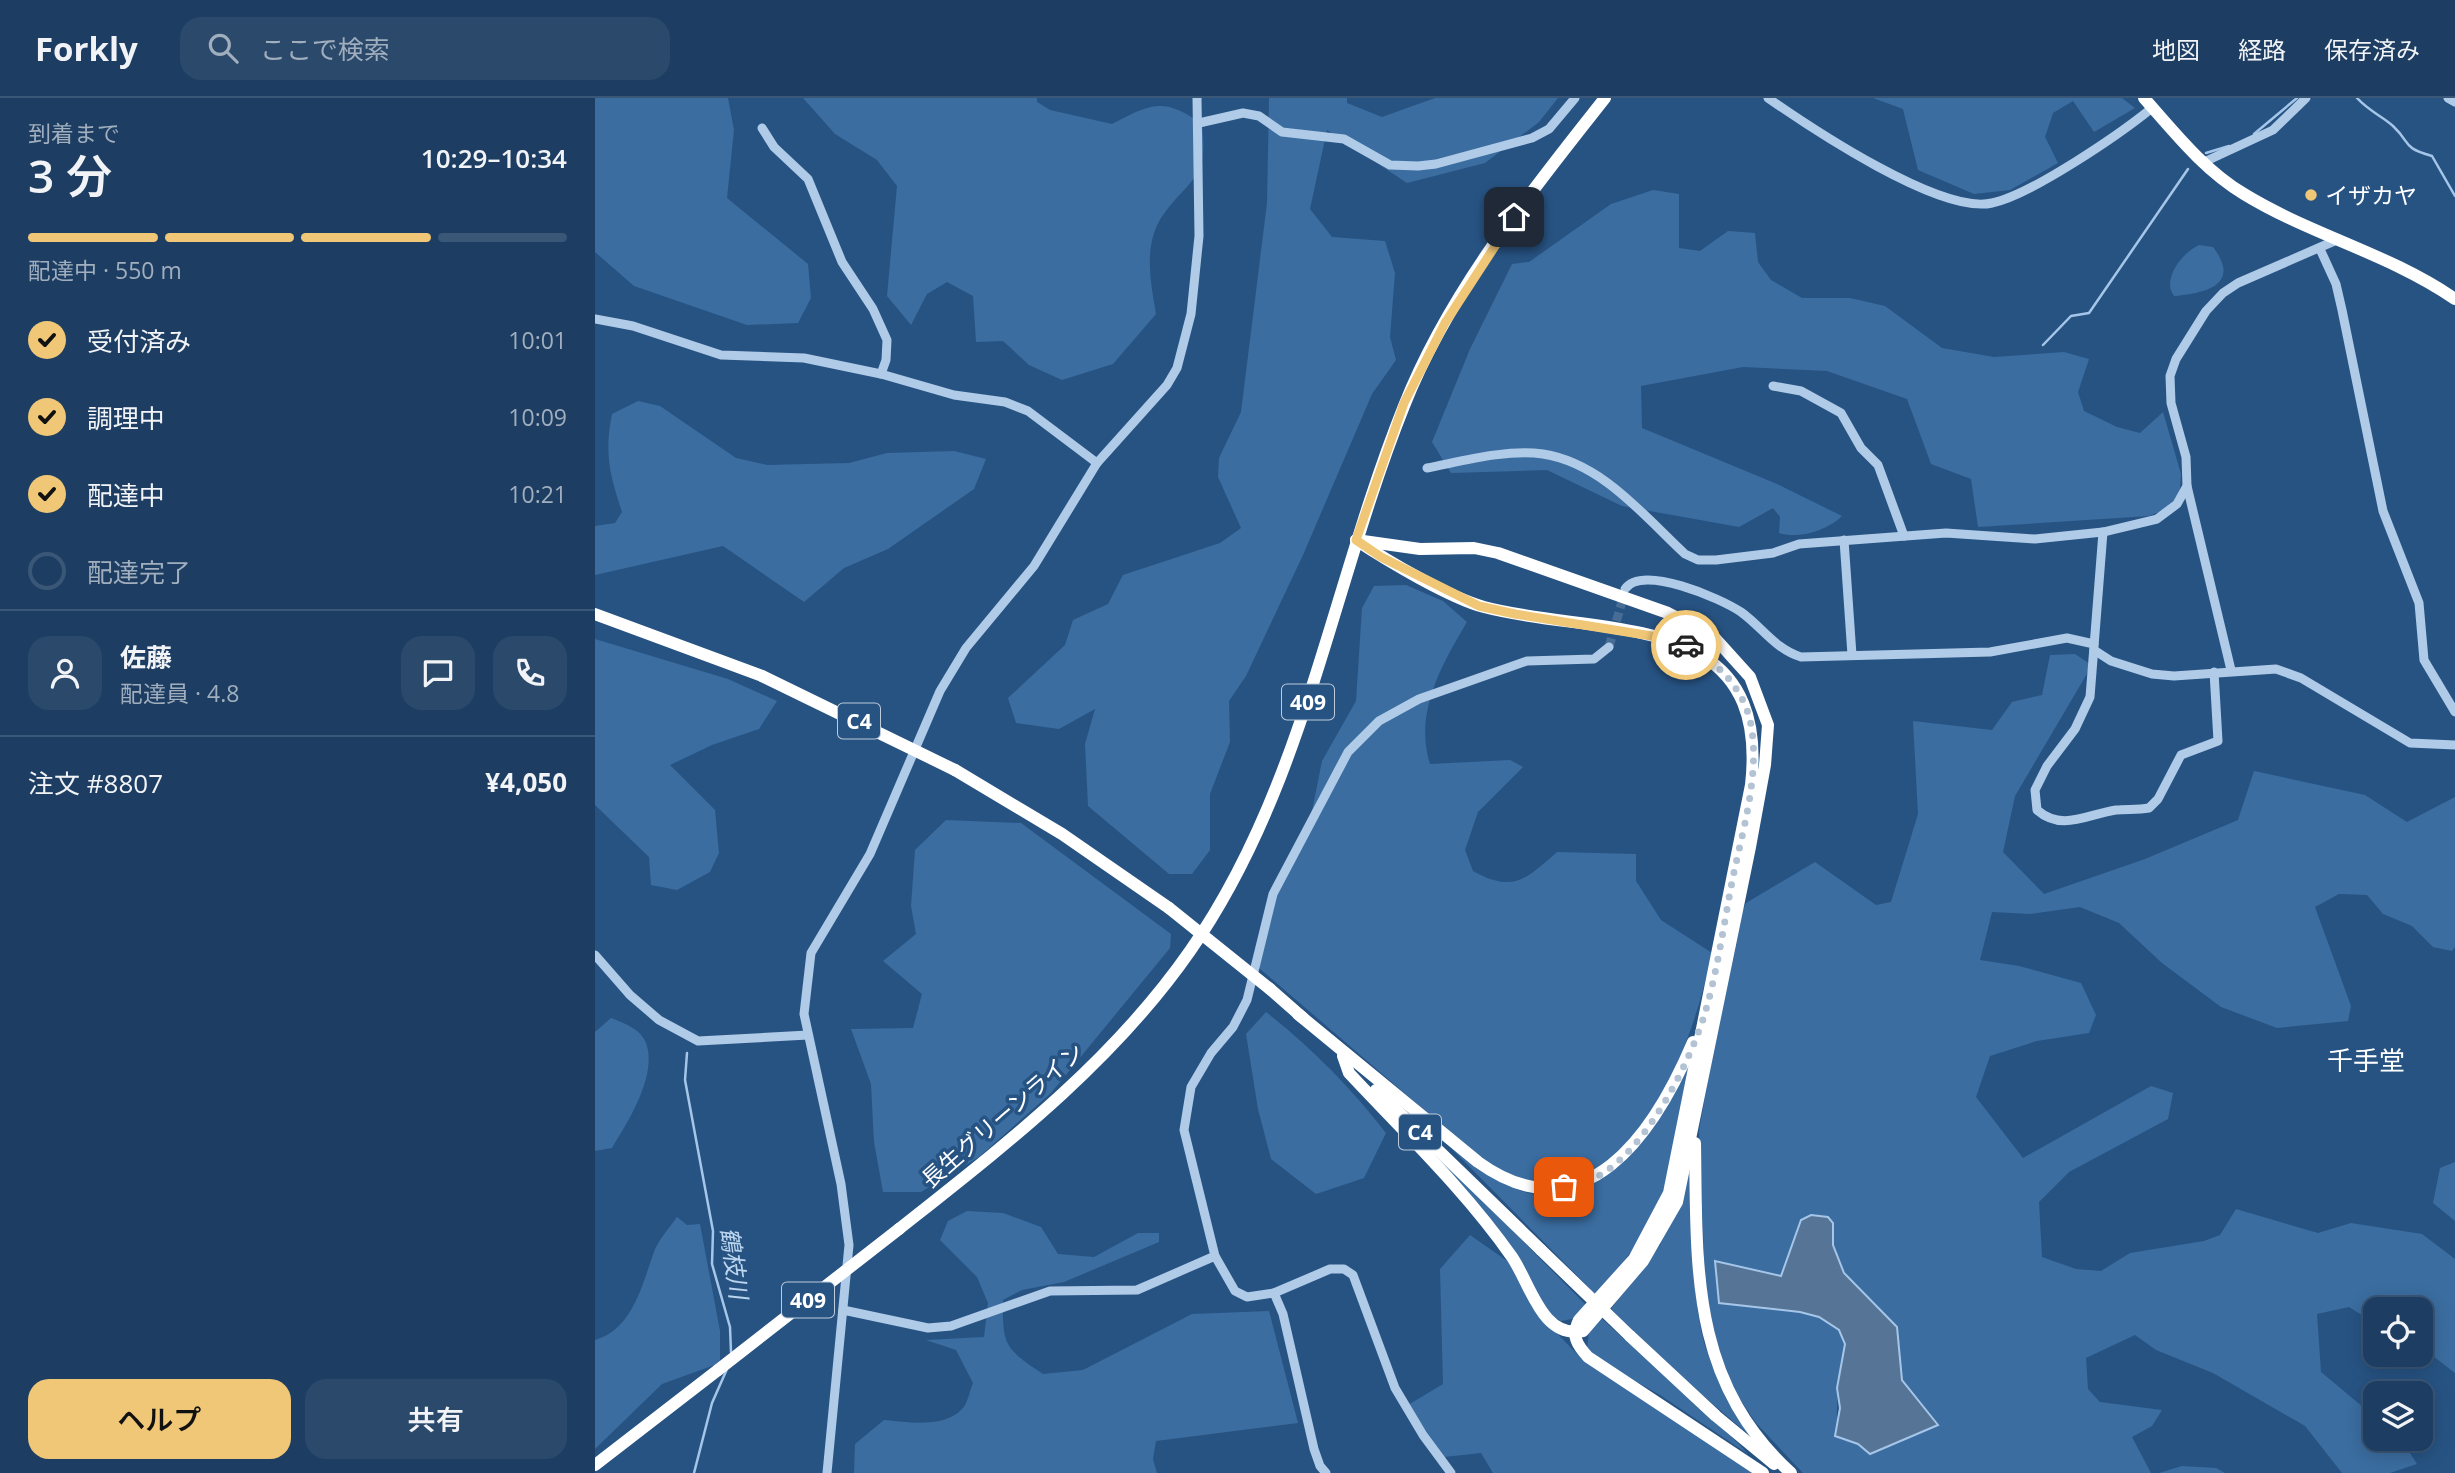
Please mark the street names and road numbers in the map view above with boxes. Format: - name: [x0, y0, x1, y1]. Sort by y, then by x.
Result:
- road number: 409: [1282, 684, 1334, 720]
- road number: C4: [838, 704, 880, 738]
- street label: 長生グリーンライン: [914, 1035, 1090, 1195]
- road number: C4: [1399, 1114, 1441, 1150]
- road number: 409: [782, 1282, 834, 1318]

